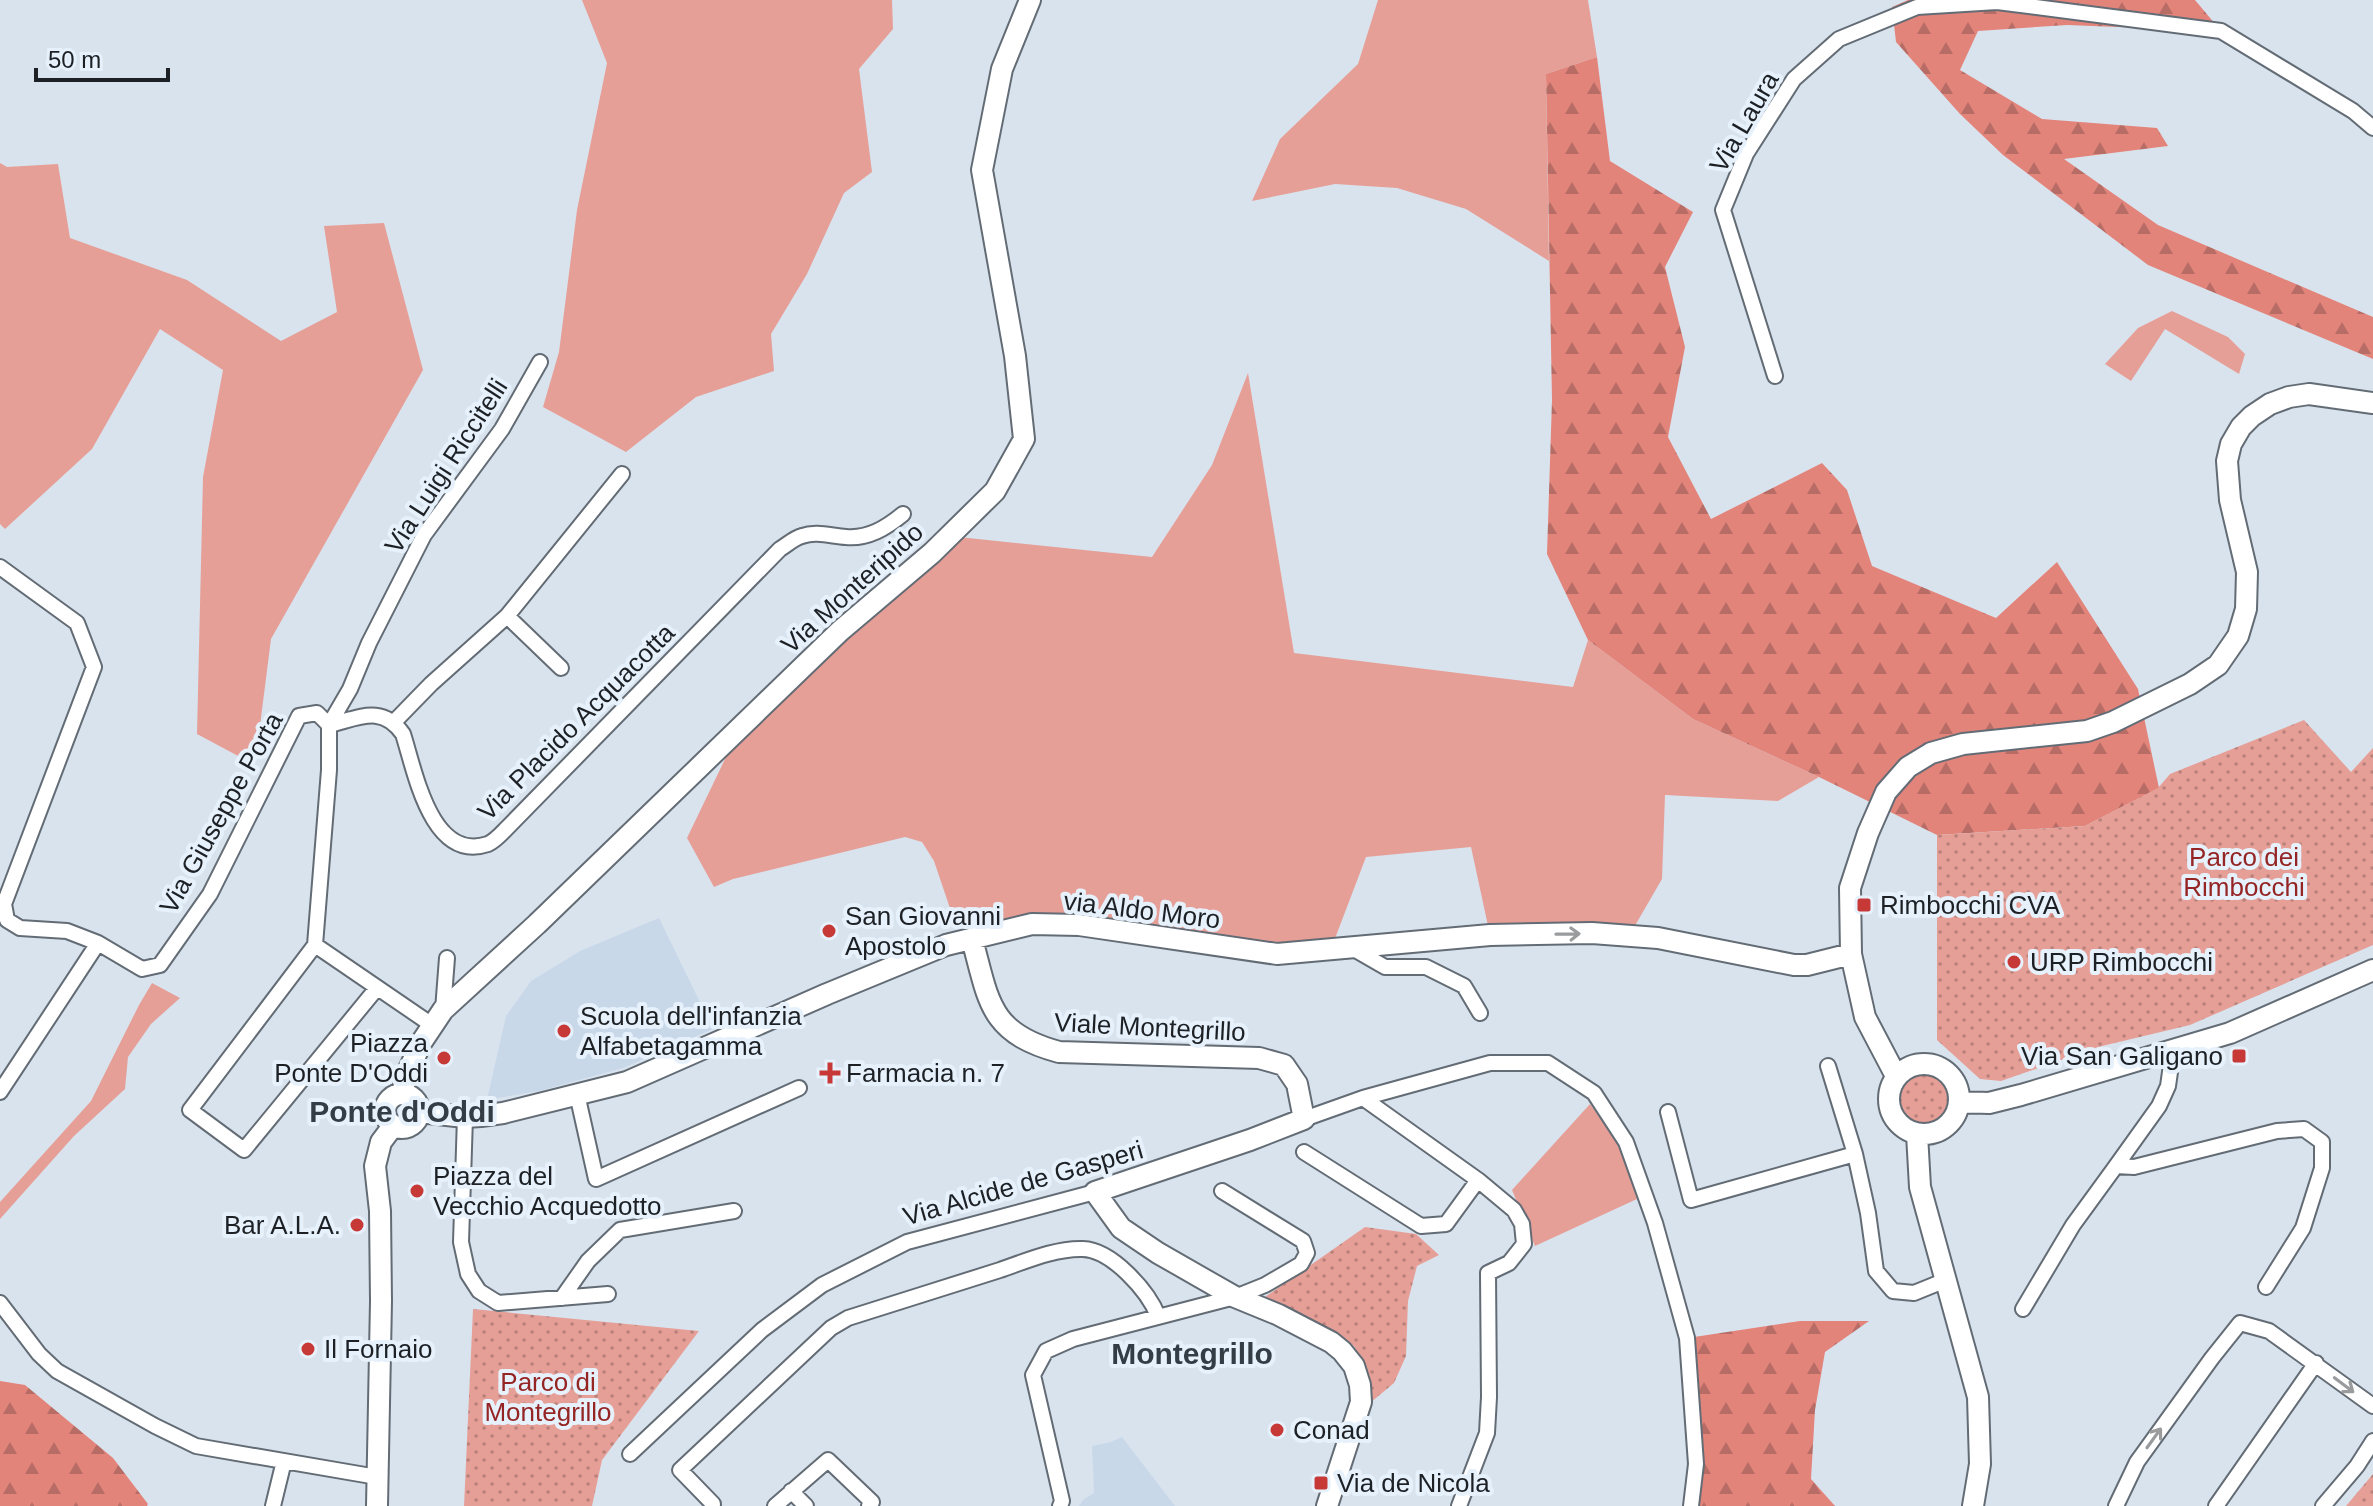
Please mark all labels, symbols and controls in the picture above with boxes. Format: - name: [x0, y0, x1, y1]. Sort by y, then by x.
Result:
- scale bar: [36, 32, 168, 82]
- text: 50 m: [48, 46, 101, 73]
- street label: Via Laura: [1703, 66, 1785, 177]
- street label: Via Luigi Riccitelli: [378, 373, 514, 559]
- street label: Via Monteripido: [775, 517, 929, 659]
- street label: Via Placido Acquacotta: [472, 617, 681, 826]
- street label: Via Giuseppe Porta: [153, 707, 289, 919]
- park label: Parco dei Rimbocchi: [2183, 842, 2305, 902]
- street label: via Aldo Moro: [1062, 886, 1222, 934]
- place label: Rimbocchi CVA: [1880, 890, 2061, 920]
- marker: Rimbocchi CVA: [1855, 896, 1873, 914]
- place label: San Giovanni Apostolo: [845, 901, 1001, 961]
- marker: San Giovanni Apostolo: [820, 922, 838, 940]
- one-way arrow: [1554, 926, 1581, 941]
- place label: URP Rimbocchi: [2030, 947, 2213, 977]
- marker: URP Rimbocchi: [2005, 953, 2023, 971]
- place label: Scuola dell'infanzia Alfabetagamma: [580, 1001, 802, 1061]
- street label: Viale Montegrillo: [1053, 1007, 1247, 1047]
- marker: Scuola dell'infanzia Alfabetagamma: [555, 1022, 573, 1040]
- place label: Piazza Ponte D'Oddi: [274, 1028, 429, 1088]
- place label: Via San Galigano: [2021, 1041, 2223, 1071]
- marker: Via San Galigano: [2230, 1047, 2248, 1065]
- marker: Piazza Ponte D'Oddi: [435, 1049, 453, 1067]
- place label: Farmacia n. 7: [846, 1058, 1005, 1088]
- marker: Farmacia n. 7: [821, 1064, 839, 1082]
- district label: Ponte d'Oddi: [309, 1095, 495, 1128]
- street label: Via Alcide de Gasperi: [900, 1134, 1146, 1232]
- place label: Piazza del Vecchio Acquedotto: [433, 1161, 661, 1221]
- marker: Piazza del Vecchio Acquedotto: [408, 1182, 426, 1200]
- place label: Bar A.L.A.: [224, 1210, 341, 1240]
- marker: Bar A.L.A.: [348, 1216, 366, 1234]
- place label: Il Fornaio: [324, 1334, 432, 1364]
- district label: Montegrillo: [1111, 1337, 1273, 1370]
- marker: Il Fornaio: [299, 1340, 317, 1358]
- park label: Parco di Montegrillo: [484, 1367, 612, 1427]
- one-way arrow: [2333, 1377, 2355, 1393]
- place label: Conad: [1293, 1415, 1370, 1445]
- marker: Conad: [1268, 1421, 1286, 1439]
- one-way arrow: [2146, 1428, 2162, 1450]
- place label: Via de Nicola: [1337, 1468, 1490, 1498]
- marker: Via de Nicola: [1312, 1474, 1330, 1492]

